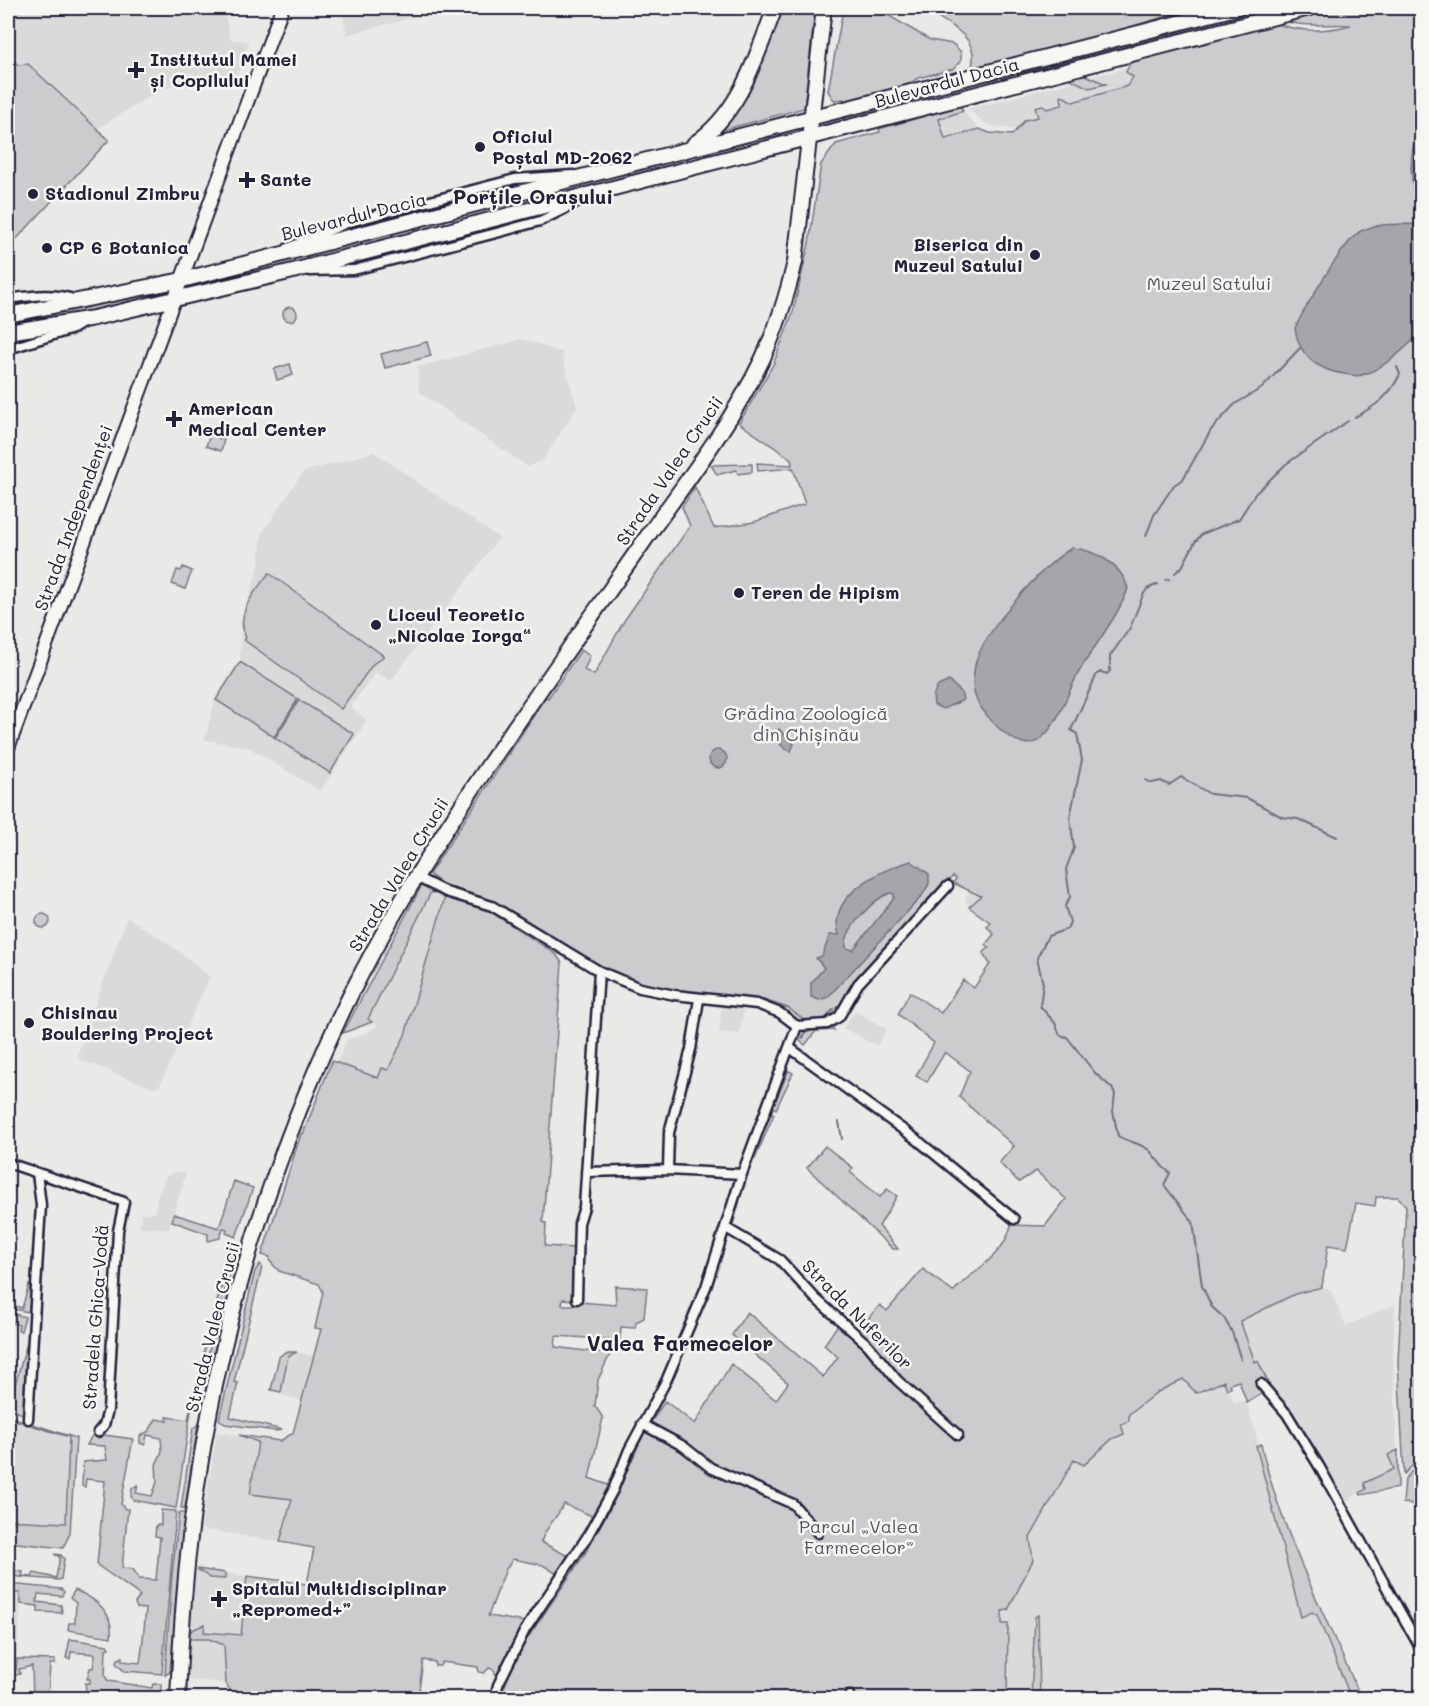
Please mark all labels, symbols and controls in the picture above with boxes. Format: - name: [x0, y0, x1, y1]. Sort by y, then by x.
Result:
- place label: Institutul Mamei și Copilului: [150, 47, 297, 93]
- street label: Bulevardul Dacia: [872, 51, 1022, 113]
- marker: Institutul Mamei și Copilului: [127, 61, 145, 79]
- place label: Oficiul Poștal MD-2062: [492, 124, 632, 170]
- marker: Oficiul Poștal MD-2062: [473, 140, 487, 154]
- place label: Sante: [260, 167, 312, 191]
- marker: Sante: [238, 171, 256, 189]
- place label: Stadionul Zimbru: [45, 181, 200, 205]
- district label: Porțile Orașului: [453, 183, 613, 210]
- street label: Bulevardul Dacia: [279, 186, 429, 246]
- marker: Stadionul Zimbru: [26, 187, 40, 201]
- place label: Biserica din Muzeul Satului: [894, 232, 1023, 277]
- place label: CP 6 Botanica: [59, 235, 189, 259]
- marker: CP 6 Botanica: [40, 241, 54, 255]
- marker: Biserica din Muzeul Satului: [1028, 248, 1042, 262]
- park label: Muzeul Satului: [1147, 271, 1271, 295]
- street label: Strada Valea Crucii: [610, 391, 728, 550]
- place label: American Medical Center: [188, 396, 326, 441]
- marker: American Medical Center: [165, 410, 183, 428]
- street label: Strada Independenței: [28, 421, 118, 614]
- place label: Teren de Hipism: [751, 580, 899, 604]
- marker: Teren de Hipism: [732, 586, 746, 600]
- place label: Liceul Teoretic „Nicolae Iorga“: [388, 602, 532, 647]
- marker: Liceul Teoretic „Nicolae Iorga“: [369, 618, 383, 632]
- park label: Grădina Zoologică din Chișinău: [724, 701, 888, 746]
- street label: Strada Valea Crucii: [343, 793, 454, 956]
- place label: Chisinau Bouldering Project: [41, 1000, 213, 1045]
- marker: Chisinau Bouldering Project: [22, 1016, 36, 1030]
- street label: Stradela Ghica-Vodă: [77, 1224, 113, 1410]
- street label: Strada Valea Crucii: [179, 1239, 245, 1415]
- street label: Strada Nuferilor: [797, 1254, 918, 1375]
- district label: Valea Farmecelor: [587, 1329, 773, 1356]
- park label: Parcul „Valea Farmecelor”: [799, 1514, 919, 1559]
- place label: Spitalul Multidisciplinar „Repromed+”: [232, 1576, 447, 1621]
- marker: Spitalul Multidisciplinar „Repromed+”: [210, 1590, 228, 1608]

